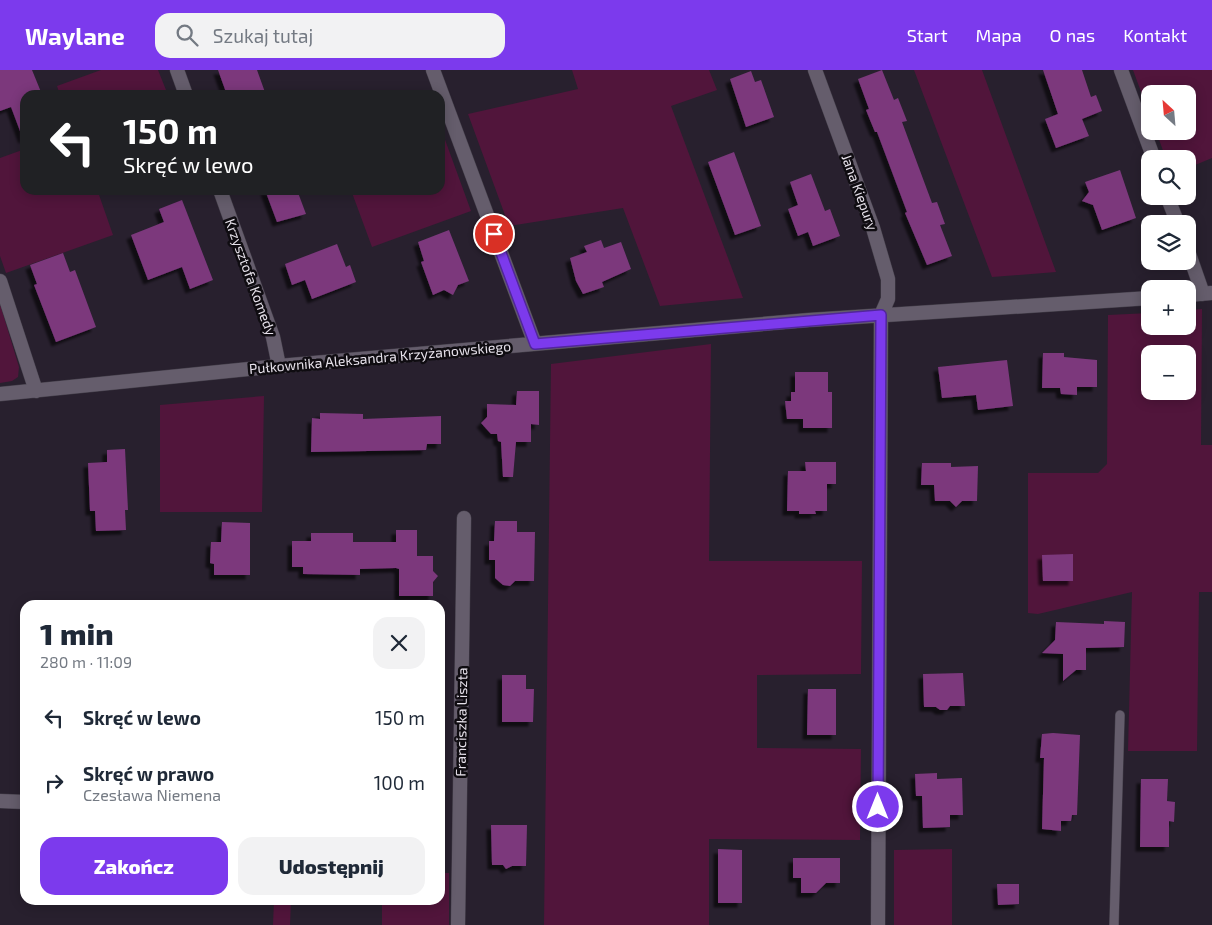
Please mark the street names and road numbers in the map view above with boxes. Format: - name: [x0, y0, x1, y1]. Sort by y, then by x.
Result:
- street label: Jana Kiepury: [838, 152, 882, 233]
- street label: Krzysztofa Komedy: [222, 216, 280, 338]
- street label: Pułkownika Aleksandra Krzyżanowskiego: [248, 337, 512, 377]
- street label: Franciszka Liszta: [452, 667, 470, 777]

